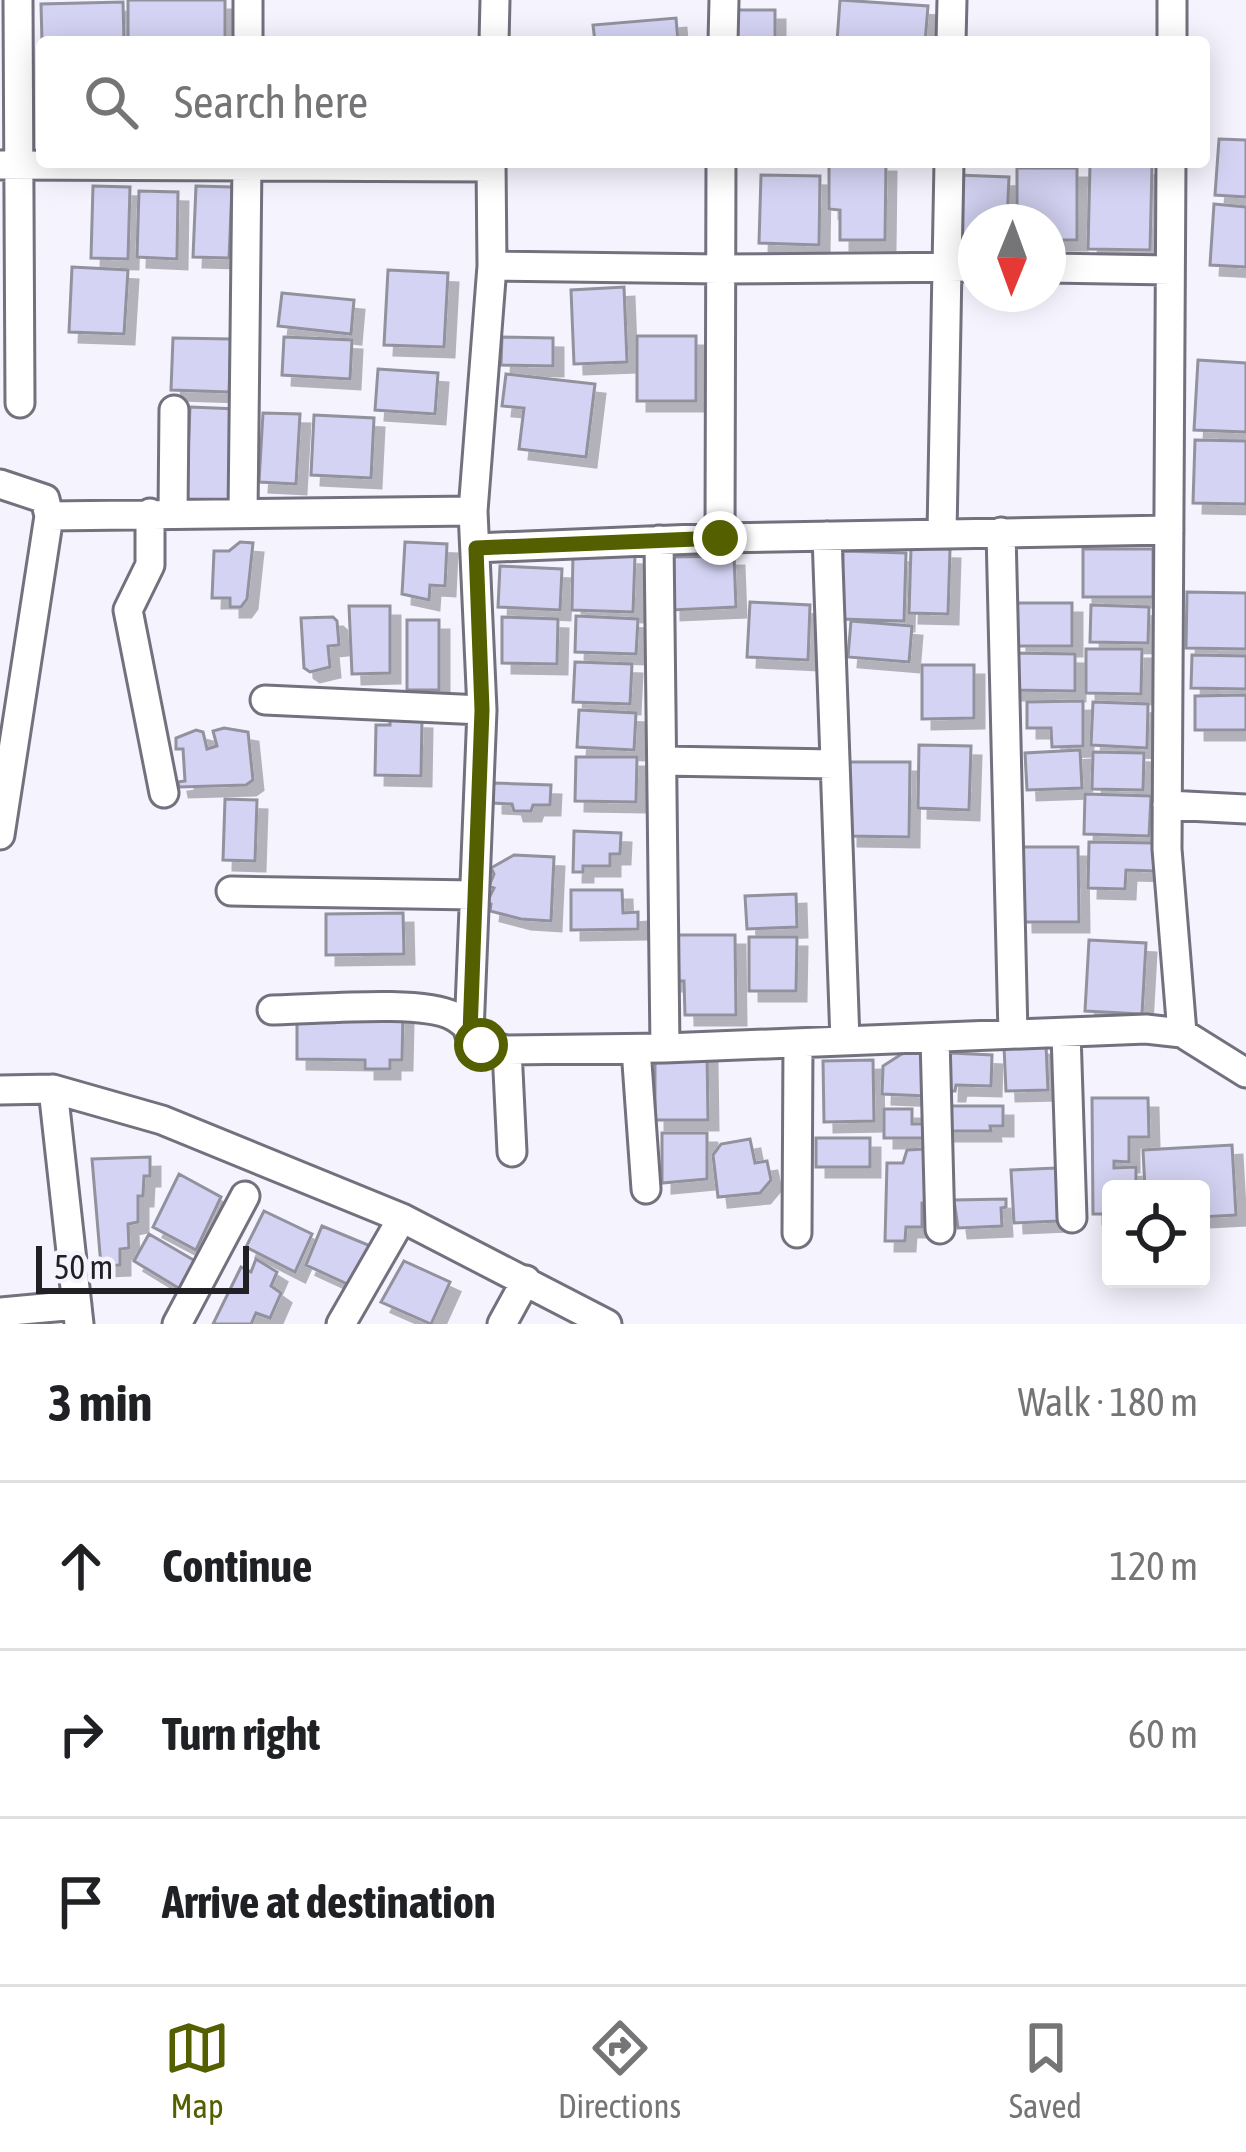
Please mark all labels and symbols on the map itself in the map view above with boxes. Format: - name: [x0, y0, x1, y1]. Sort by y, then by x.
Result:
- north arrow: [958, 204, 1066, 312]
- route end: [693, 511, 747, 565]
- route start: [454, 1018, 508, 1072]
- scale bar: [36, 1240, 249, 1293]

